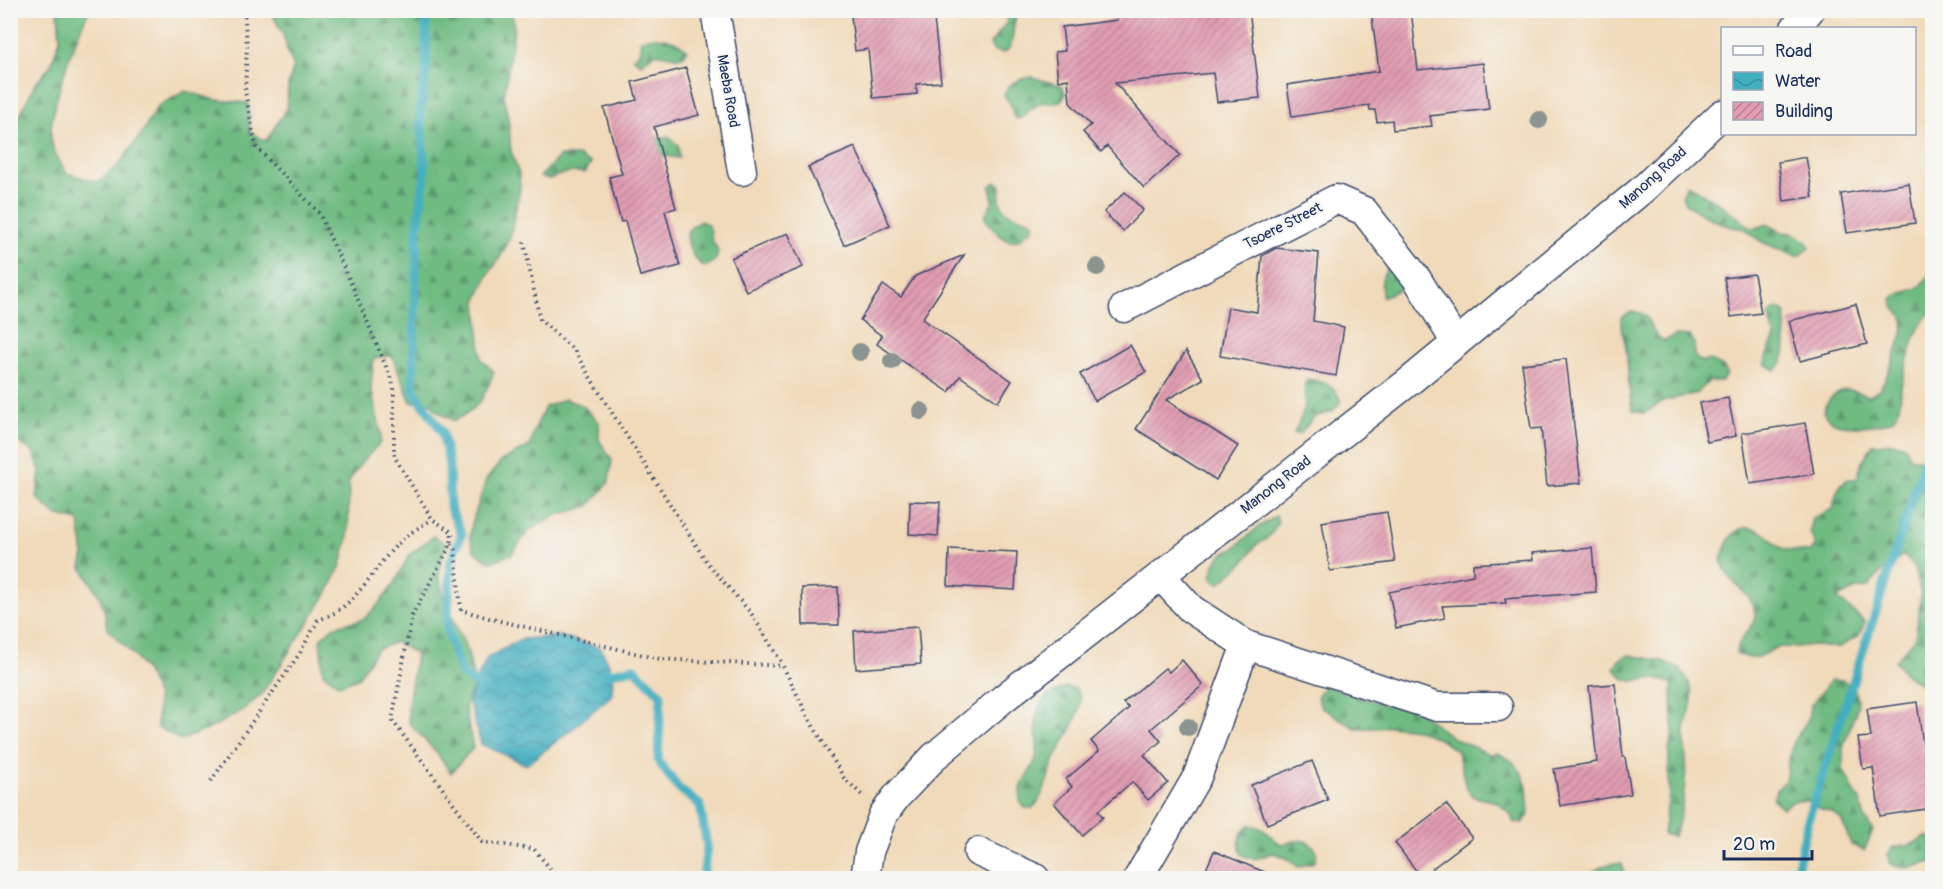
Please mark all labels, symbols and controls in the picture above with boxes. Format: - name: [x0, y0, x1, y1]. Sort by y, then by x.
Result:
- legend: [1721, 27, 1916, 135]
- text: Road: [1775, 40, 1812, 63]
- street label: Maeba Road: [712, 53, 744, 129]
- text: Water: [1775, 70, 1821, 93]
- text: Building: [1775, 100, 1833, 123]
- street label: Manong Road: [1615, 143, 1691, 213]
- street label: Tsoere Street: [1240, 198, 1327, 254]
- street label: Manong Road: [1237, 452, 1315, 518]
- scale bar: [1724, 823, 1812, 861]
- text: 20 m: [1733, 833, 1775, 856]

